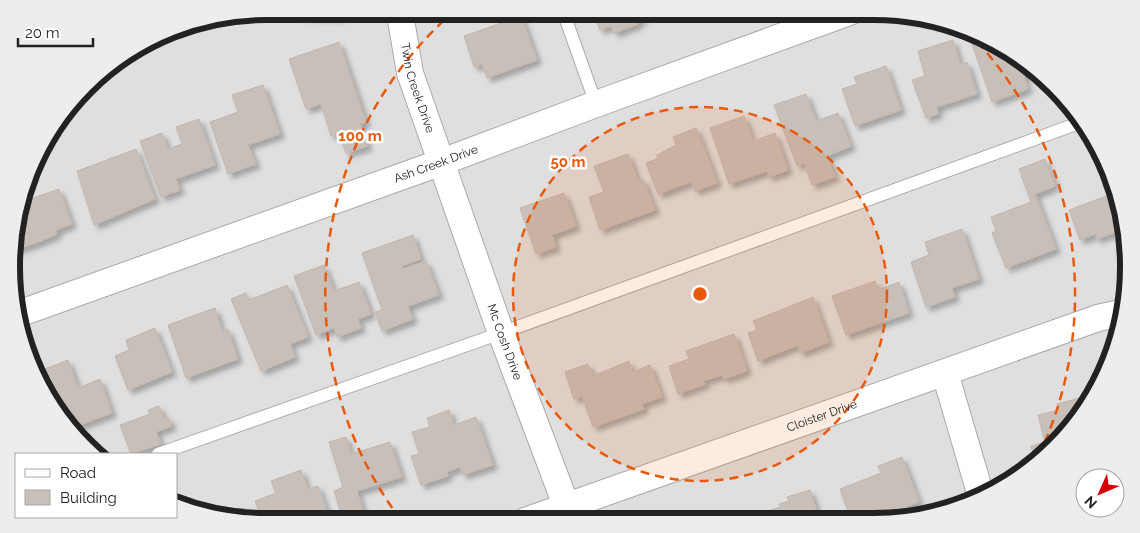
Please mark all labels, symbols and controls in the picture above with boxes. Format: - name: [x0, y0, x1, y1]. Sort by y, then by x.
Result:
- scale bar: [18, 15, 92, 47]
- text: 20 m: [25, 24, 60, 42]
- street label: Twin Creek Drive: [398, 42, 437, 135]
- text: 100 m: [338, 127, 382, 145]
- street label: Ash Creek Drive: [392, 142, 480, 186]
- text: 50 m: [550, 153, 586, 171]
- centre of rings: [691, 285, 709, 303]
- street label: Mc Cosh Drive: [484, 302, 525, 382]
- street label: Cloister Drive: [785, 397, 859, 435]
- legend: [15, 453, 178, 518]
- text: Road: [60, 464, 96, 482]
- north arrow: [1075, 468, 1125, 518]
- text: Building: [60, 489, 117, 507]
- text: N: [1081, 493, 1100, 512]

